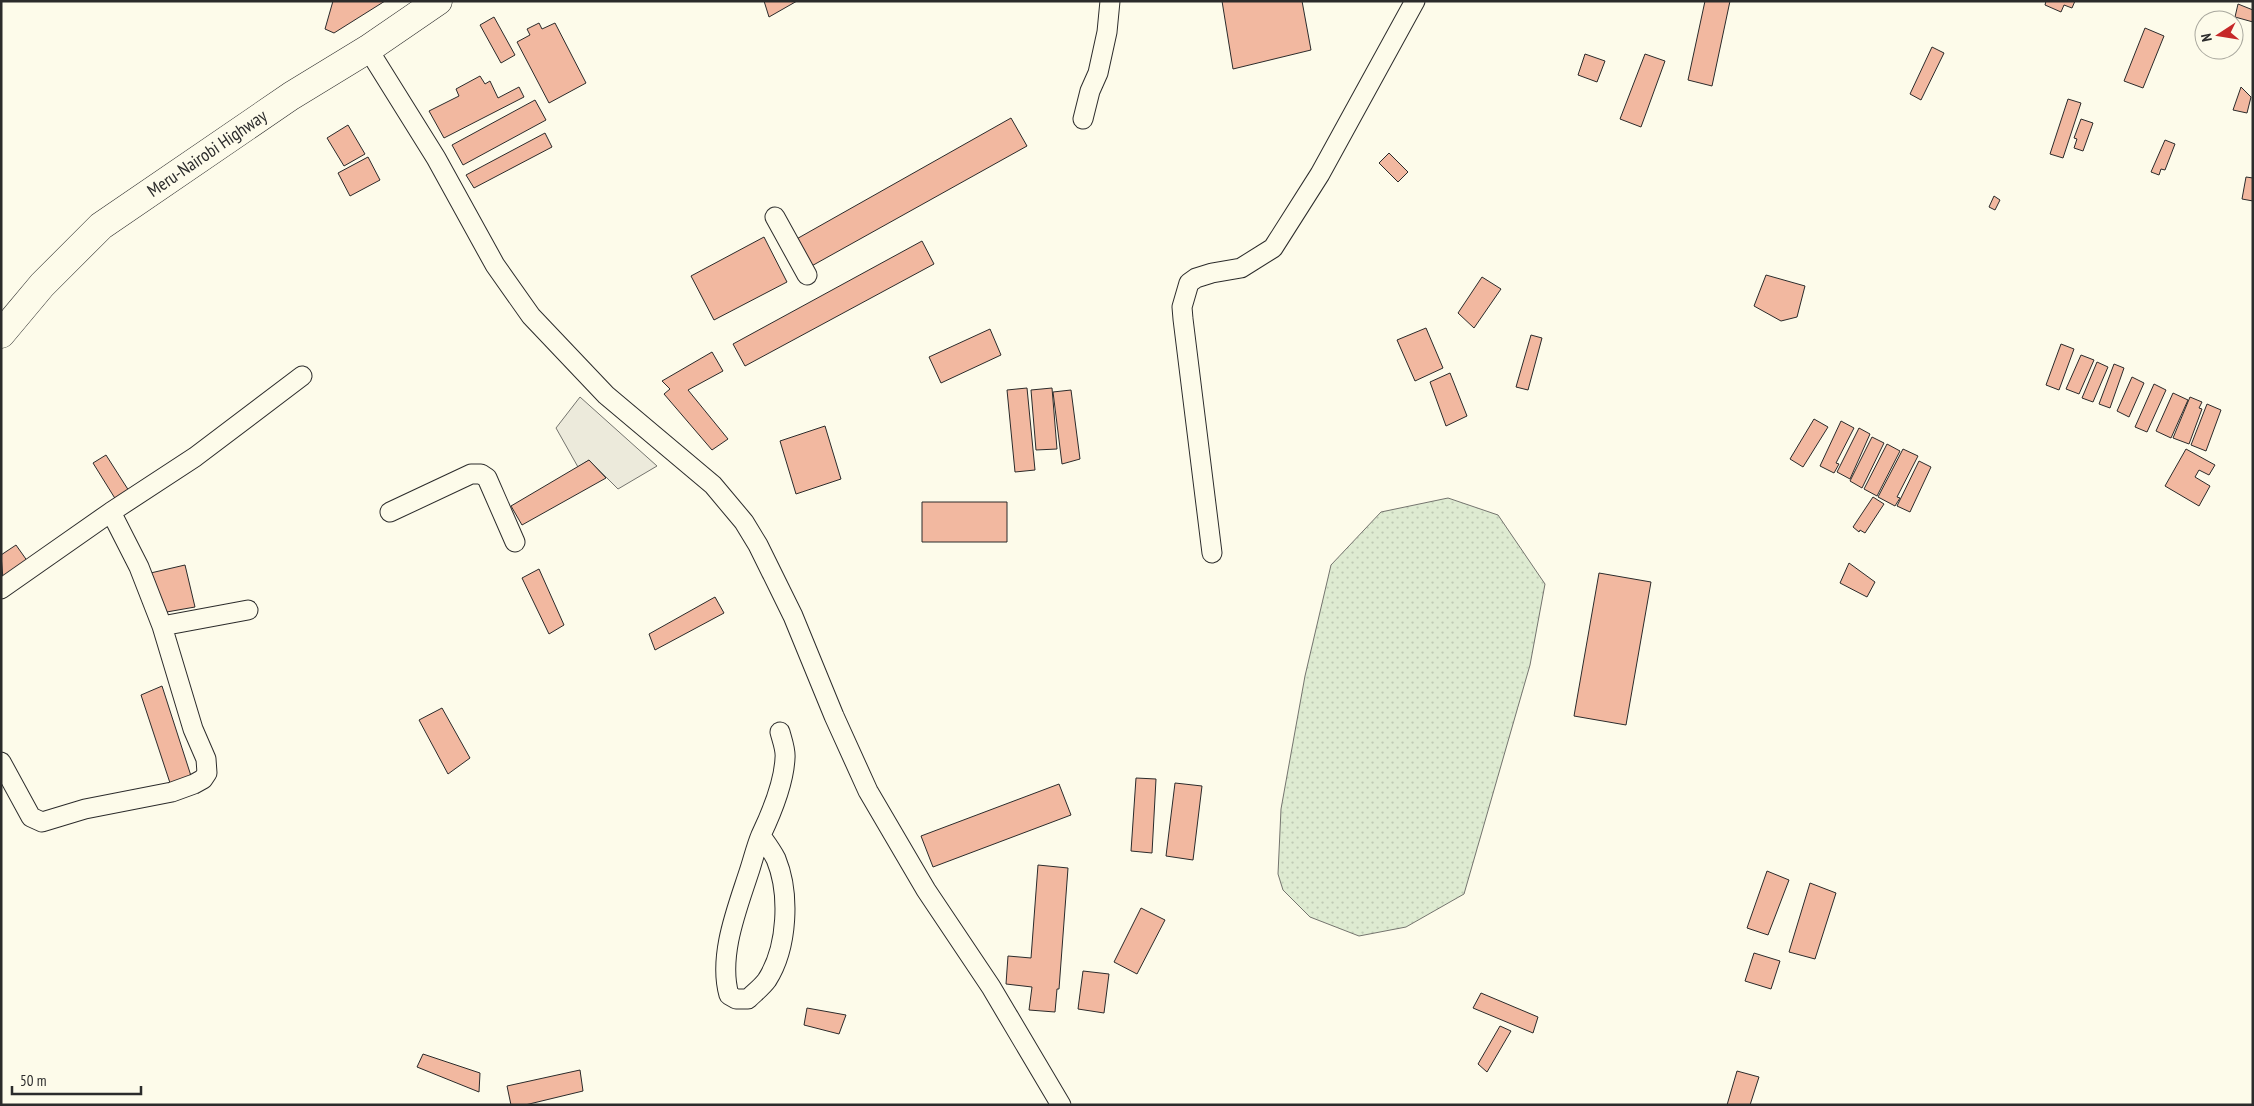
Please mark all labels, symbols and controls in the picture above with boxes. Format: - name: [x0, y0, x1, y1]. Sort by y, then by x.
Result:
- north arrow: [2194, 10, 2244, 60]
- text: N: [2197, 32, 2216, 43]
- street label: Meru-Nairobi Highway: [143, 104, 271, 202]
- scale bar: [12, 1064, 141, 1096]
- text: 50 m: [20, 1071, 46, 1090]

